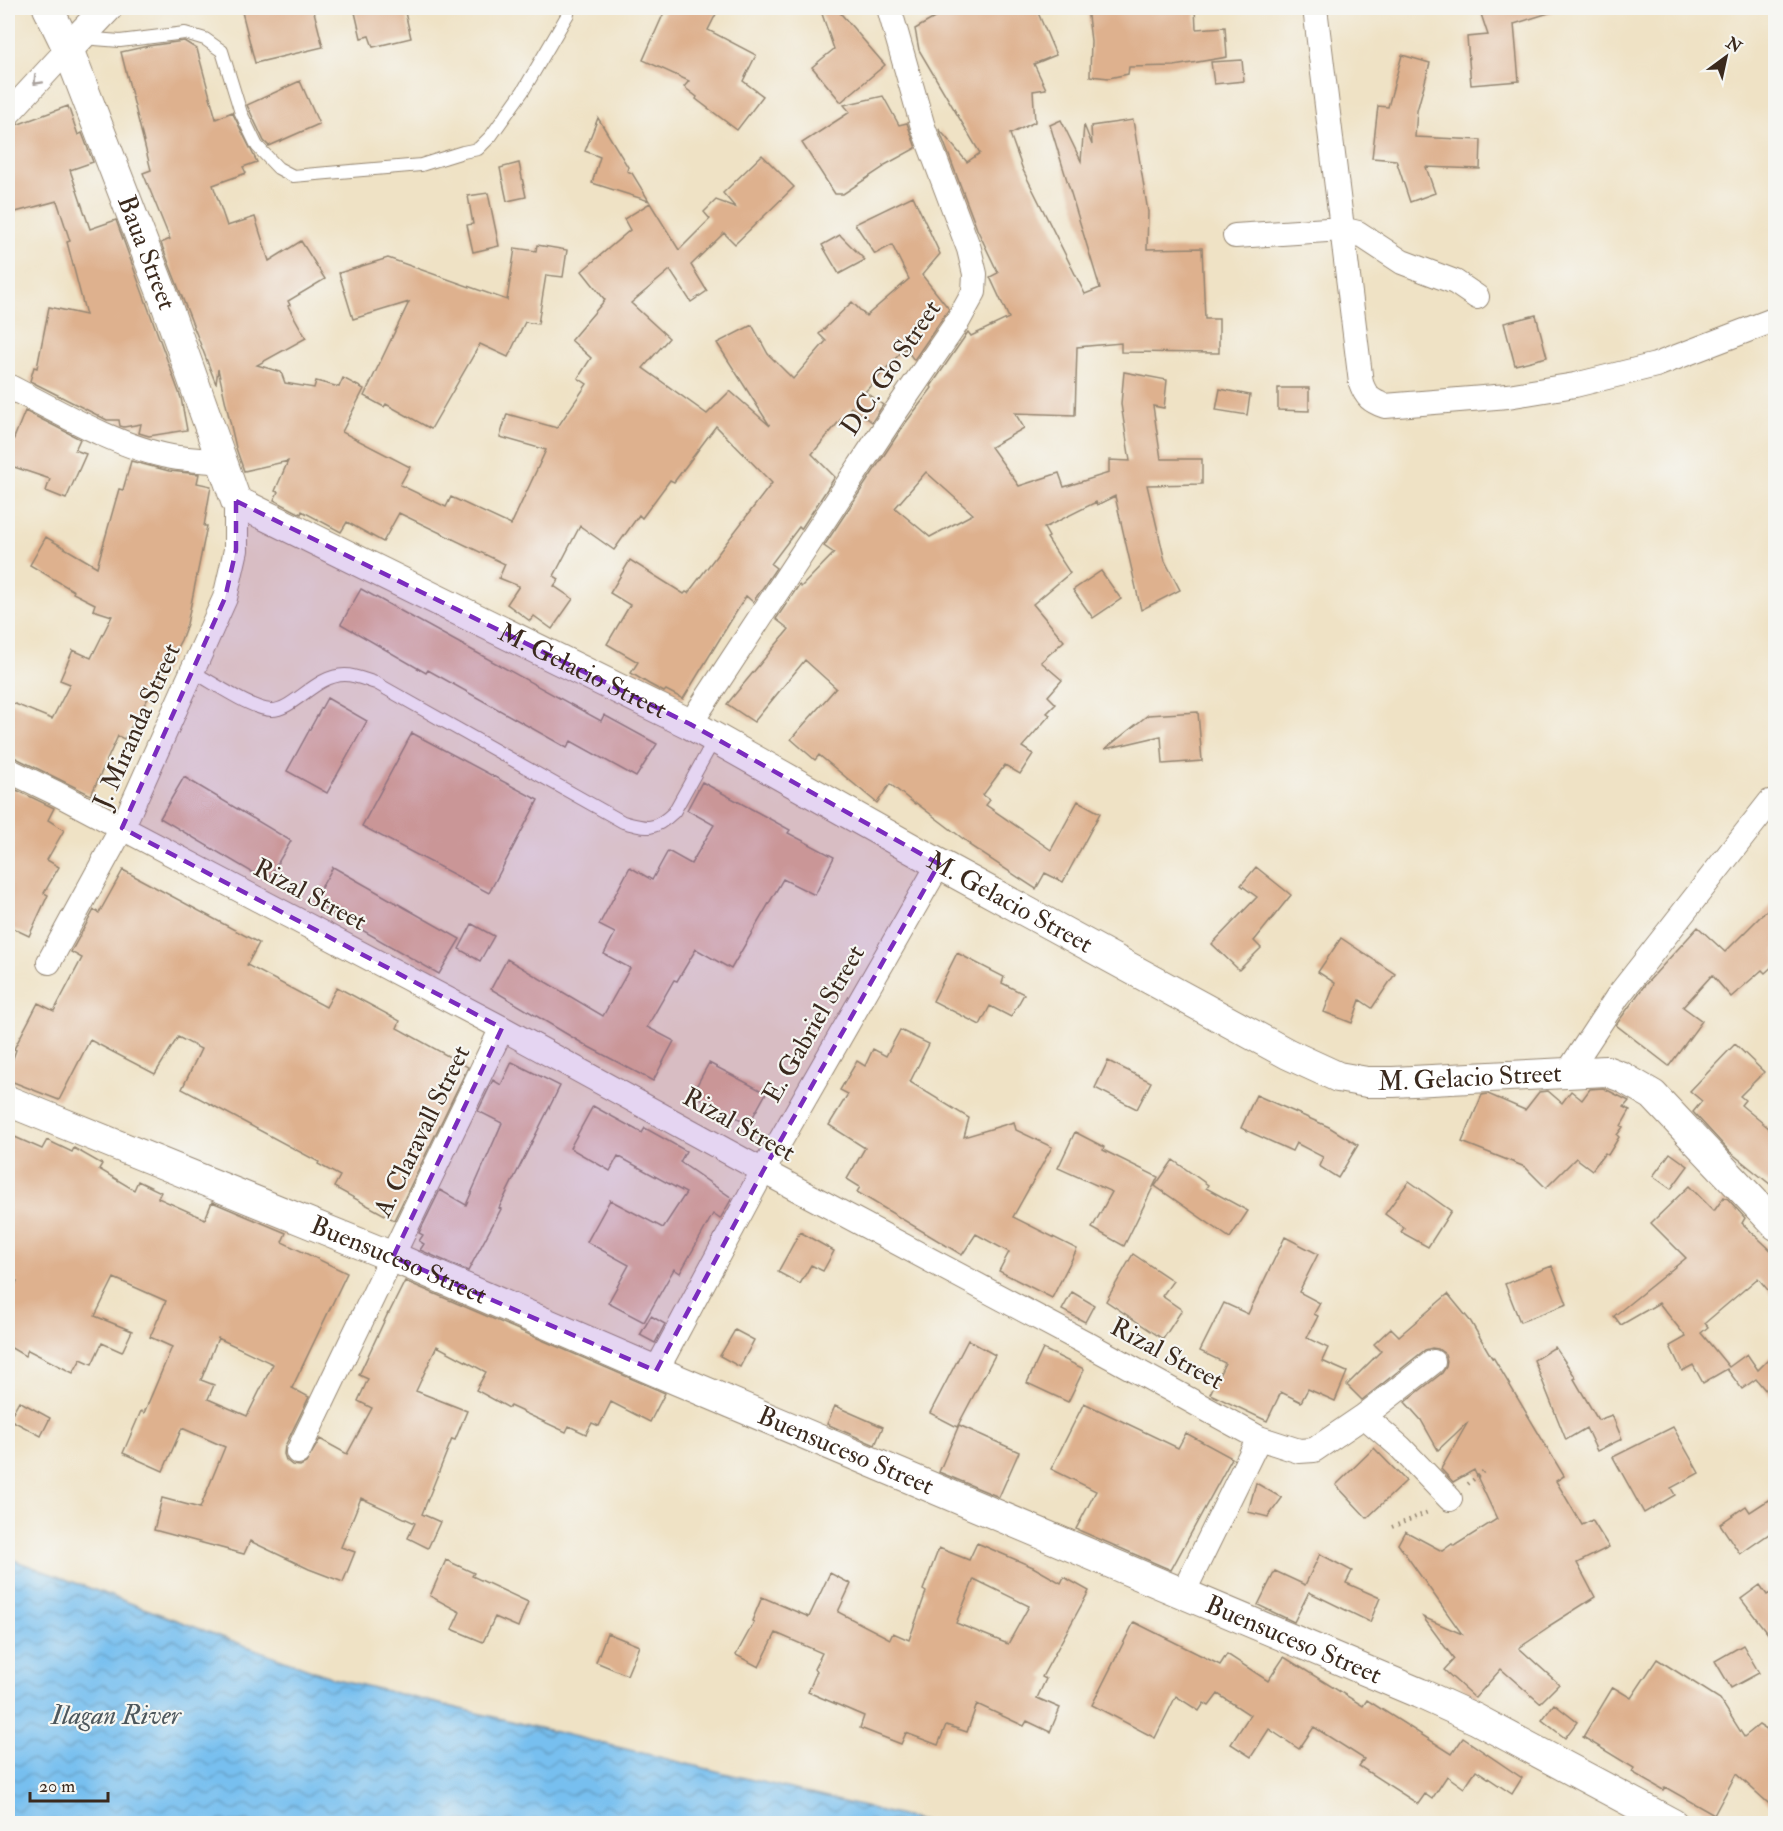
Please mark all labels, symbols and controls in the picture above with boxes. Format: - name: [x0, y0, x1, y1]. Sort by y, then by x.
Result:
- north arrow: [1696, 27, 1756, 87]
- text: N: [1721, 32, 1746, 58]
- one-way arrow: [34, 74, 45, 85]
- street label: Baua Street: [110, 191, 183, 314]
- street label: D.C. Go Street: [834, 294, 948, 442]
- street label: M. Gelacio Street: [493, 616, 672, 726]
- street label: J. Miranda Street: [86, 638, 188, 815]
- street label: M. Gelacio Street: [921, 845, 1098, 961]
- street label: Rizal Street: [248, 852, 372, 938]
- street label: E. Gabriel Street: [756, 940, 872, 1108]
- street label: A. Claravall Street: [366, 1040, 477, 1223]
- street label: M. Gelacio Street: [1378, 1057, 1562, 1098]
- street label: Rizal Street: [677, 1081, 801, 1169]
- street label: Buensuceso Street: [306, 1209, 492, 1312]
- street label: Rizal Street: [1105, 1311, 1229, 1397]
- street label: Buensuceso Street: [753, 1400, 939, 1502]
- street label: Buensuceso Street: [1201, 1589, 1386, 1691]
- water label: Ilagan River: [49, 1699, 183, 1732]
- scale bar: [30, 1765, 108, 1803]
- text: 20 m: [39, 1775, 75, 1798]

